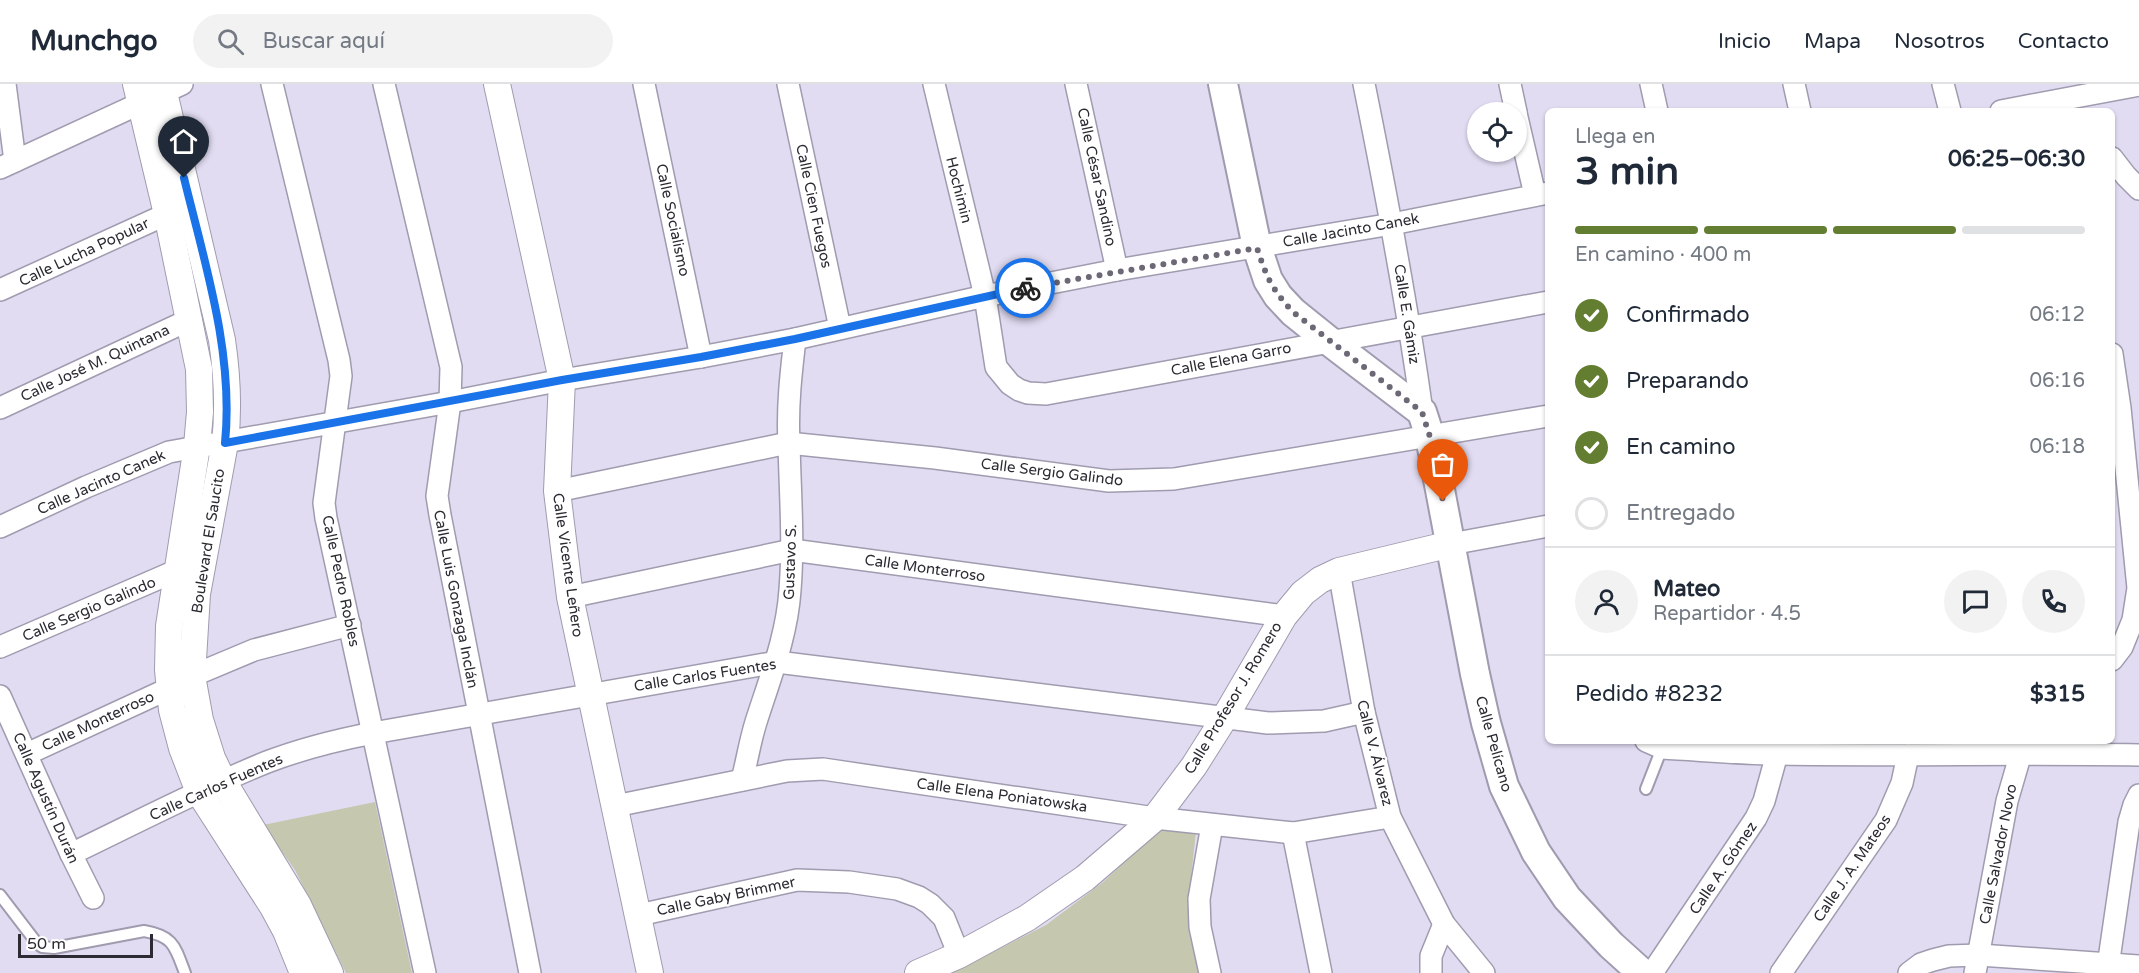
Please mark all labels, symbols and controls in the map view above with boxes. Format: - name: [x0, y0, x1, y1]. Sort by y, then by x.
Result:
- search box: [193, 14, 613, 68]
- text: Munchgo: [30, 24, 157, 58]
- icon: search: [214, 25, 247, 58]
- text: Buscar aquí: [262, 28, 385, 54]
- text: Inicio: [1718, 29, 1771, 54]
- text: Mapa: [1804, 29, 1861, 54]
- text: Nosotros: [1894, 29, 1985, 54]
- text: Contacto: [2018, 29, 2109, 54]
- map controls: [1467, 102, 1527, 162]
- button: locate: [1467, 102, 1527, 162]
- street label: Calle César Sandino: [1074, 106, 1120, 248]
- pin: [158, 116, 209, 178]
- icon: home: [167, 125, 200, 158]
- text: Llega en: [1575, 125, 1655, 149]
- street label: Calle Cien Fuegos: [792, 142, 836, 270]
- text: 06:25–06:30: [1948, 146, 2085, 172]
- text: 3 min: [1575, 148, 1679, 195]
- street label: Hochimin: [942, 155, 976, 225]
- street label: Calle Socialismo: [652, 162, 694, 278]
- street label: Calle Jacinto Canek: [1281, 209, 1421, 251]
- street label: Calle Lucha Popular: [16, 214, 152, 290]
- text: En camino · 400 m: [1575, 243, 1751, 267]
- courier: [995, 258, 1055, 318]
- street label: Calle E. Gámiz: [1390, 263, 1424, 365]
- icon: bike: [1009, 272, 1042, 305]
- icon: check: [1575, 299, 1608, 332]
- text: Confirmado: [1626, 302, 1750, 328]
- text: 06:12: [2030, 303, 2085, 327]
- street label: Calle José M. Quintana: [18, 321, 172, 405]
- street label: Calle Elena Garro: [1169, 339, 1293, 379]
- icon: check: [1575, 365, 1608, 398]
- text: Preparando: [1626, 368, 1749, 394]
- text: 06:16: [2030, 369, 2085, 393]
- icon: check: [1575, 431, 1608, 464]
- text: En camino: [1626, 434, 1736, 460]
- text: 06:18: [2030, 435, 2085, 459]
- pin: [1417, 439, 1468, 501]
- street label: Calle Jacinto Canek: [34, 446, 168, 518]
- icon: bag: [1426, 448, 1459, 481]
- street label: Calle Sergio Galindo: [980, 454, 1124, 490]
- street label: Boulevard El Saucito: [188, 467, 228, 615]
- street label: Calle Vicente Leñero: [549, 492, 587, 638]
- text: Entregado: [1626, 500, 1735, 526]
- street label: Calle Luis Gonzaga Inclán: [430, 508, 482, 690]
- street label: Calle Pedro Robles: [318, 514, 364, 648]
- street label: Gustavo S.: [780, 524, 800, 600]
- street label: Calle Monterroso: [863, 551, 987, 585]
- button: person: [1575, 570, 1638, 633]
- button: chat: [1944, 570, 2007, 633]
- button: phone: [2022, 570, 2085, 633]
- street label: Calle Sergio Galindo: [20, 573, 158, 645]
- text: Mateo: [1653, 576, 1720, 602]
- text: Repartidor · 4.5: [1653, 602, 1801, 626]
- street label: Calle Profesor J. Romero: [1180, 619, 1286, 777]
- street label: Calle Carlos Fuentes: [633, 655, 777, 695]
- text: Pedido #8232: [1575, 681, 1723, 707]
- text: $315: [2030, 681, 2085, 707]
- street label: Calle Monterroso: [39, 687, 157, 755]
- street label: Calle Pelícano: [1472, 694, 1516, 794]
- street label: Calle V. Álvarez: [1353, 698, 1397, 808]
- street label: Calle Agustín Durán: [9, 730, 83, 866]
- street label: Calle Carlos Fuentes: [147, 750, 285, 824]
- street label: Calle Elena Poniatowska: [915, 774, 1089, 816]
- street label: Calle Salvador Novo: [1976, 782, 2020, 926]
- street label: Calle J. A. Mateos: [1809, 811, 1895, 925]
- street label: Calle A. Gómez: [1685, 818, 1761, 918]
- street label: Calle Gaby Brimmer: [655, 872, 797, 920]
- scale bar: [18, 931, 153, 958]
- text: 50 m: [27, 934, 66, 954]

